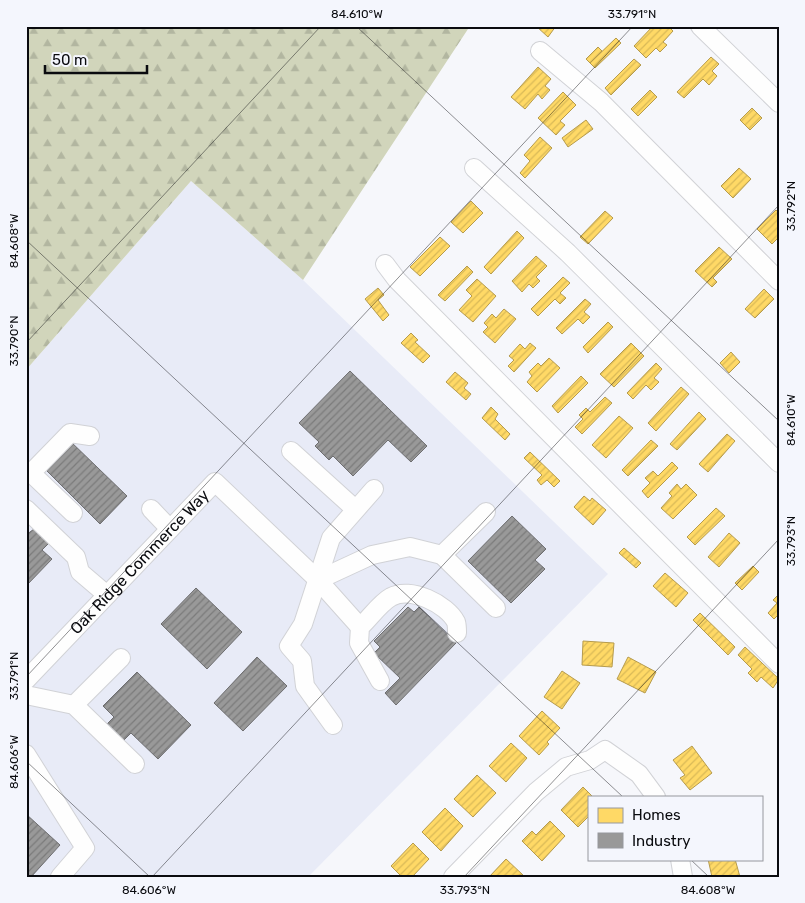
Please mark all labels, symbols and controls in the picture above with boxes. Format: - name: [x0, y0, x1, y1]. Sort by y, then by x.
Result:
- text: 84.610°W: [331, 7, 383, 21]
- text: 33.791°N: [608, 7, 656, 21]
- scale bar: [45, 42, 148, 74]
- text: 50 m: [52, 51, 87, 69]
- text: 33.792°N: [784, 181, 798, 231]
- text: 84.608°W: [7, 213, 21, 268]
- text: 33.790°N: [7, 316, 21, 366]
- text: 84.610°W: [784, 394, 798, 446]
- street label: Oak Ridge Commerce Way: [66, 485, 213, 638]
- text: 33.793°N: [784, 516, 798, 566]
- text: 33.791°N: [7, 652, 21, 700]
- text: 84.606°W: [7, 735, 21, 789]
- legend: [588, 796, 762, 860]
- text: Homes: [632, 806, 681, 824]
- text: Industry: [632, 832, 691, 850]
- text: 84.606°W: [122, 883, 176, 897]
- text: 33.793°N: [440, 883, 490, 897]
- text: 84.608°W: [681, 883, 736, 897]

